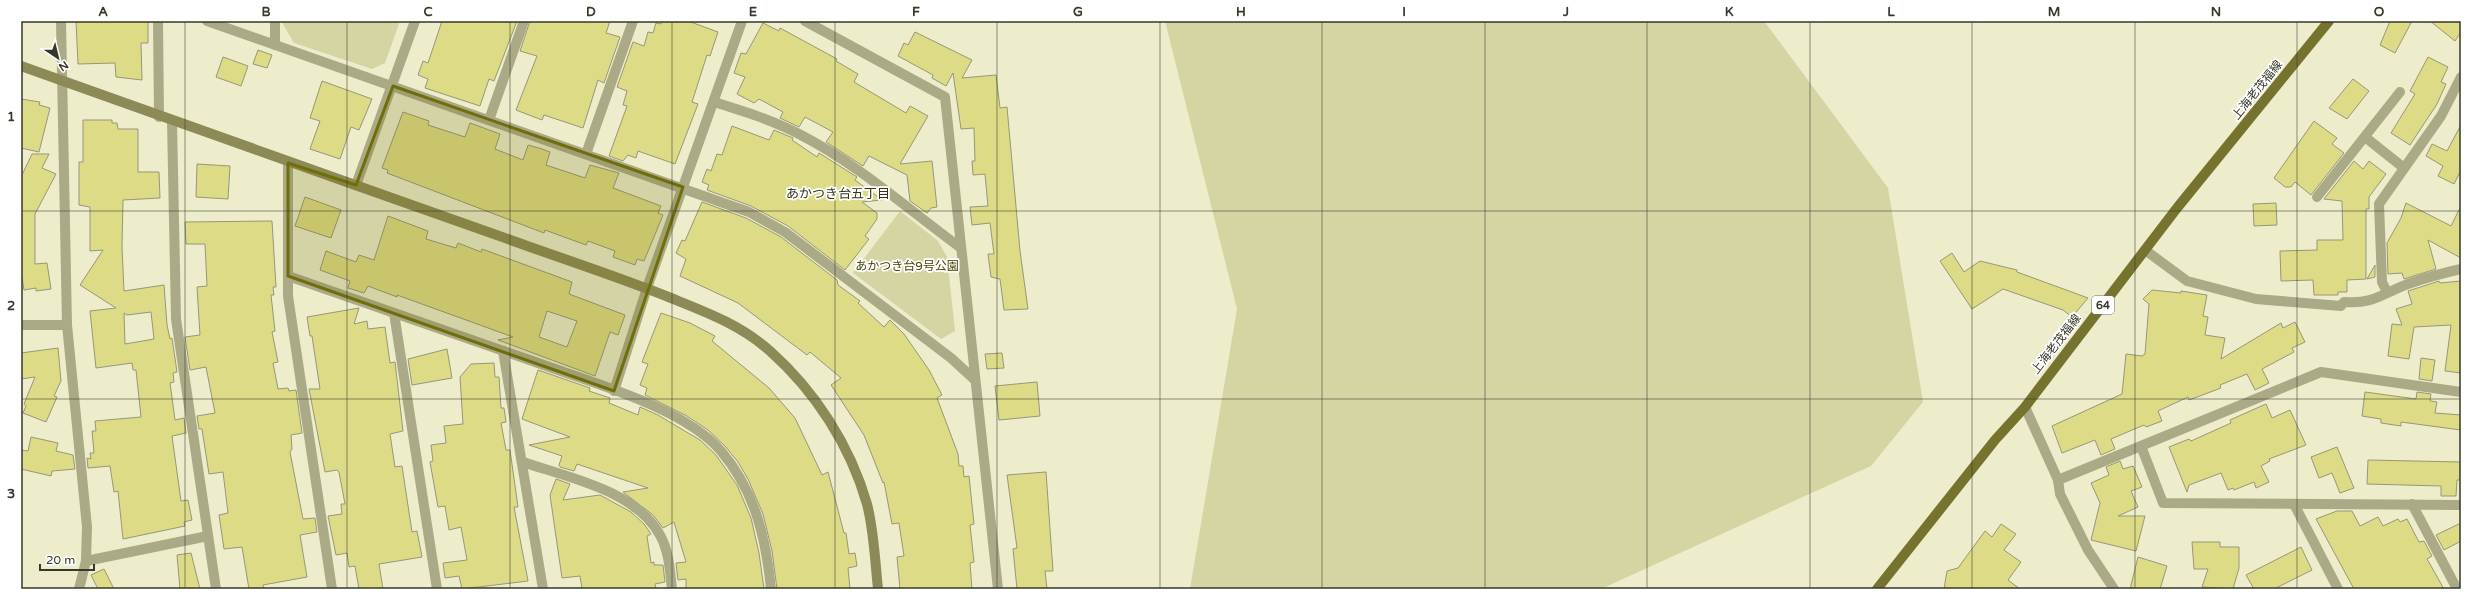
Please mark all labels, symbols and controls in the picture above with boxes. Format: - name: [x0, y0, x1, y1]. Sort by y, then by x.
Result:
- text: A: [98, 4, 108, 20]
- text: B: [261, 4, 271, 20]
- text: C: [423, 4, 433, 20]
- text: D: [586, 4, 596, 20]
- text: E: [749, 4, 757, 20]
- text: F: [912, 4, 920, 20]
- text: G: [1073, 4, 1083, 20]
- text: H: [1236, 4, 1246, 20]
- text: I: [1402, 4, 1406, 20]
- text: J: [1562, 4, 1569, 20]
- text: K: [1725, 4, 1734, 20]
- text: L: [1887, 4, 1895, 20]
- text: M: [2048, 4, 2060, 20]
- text: N: [2211, 4, 2221, 20]
- text: O: [2374, 4, 2385, 20]
- north arrow: [38, 38, 78, 78]
- text: N: [56, 58, 71, 74]
- street label: 上海老茂福線: [2229, 58, 2285, 122]
- text: 1: [7, 109, 15, 125]
- district label: あかつき台五丁目: [786, 186, 890, 202]
- park label: あかつき台9号公園: [855, 259, 959, 273]
- road number: 64: [2092, 296, 2114, 314]
- text: 2: [7, 298, 15, 314]
- street label: 上海老茂福線: [2028, 311, 2084, 377]
- text: 3: [7, 486, 15, 502]
- scale bar: [40, 546, 94, 572]
- text: 20 m: [46, 553, 75, 567]

